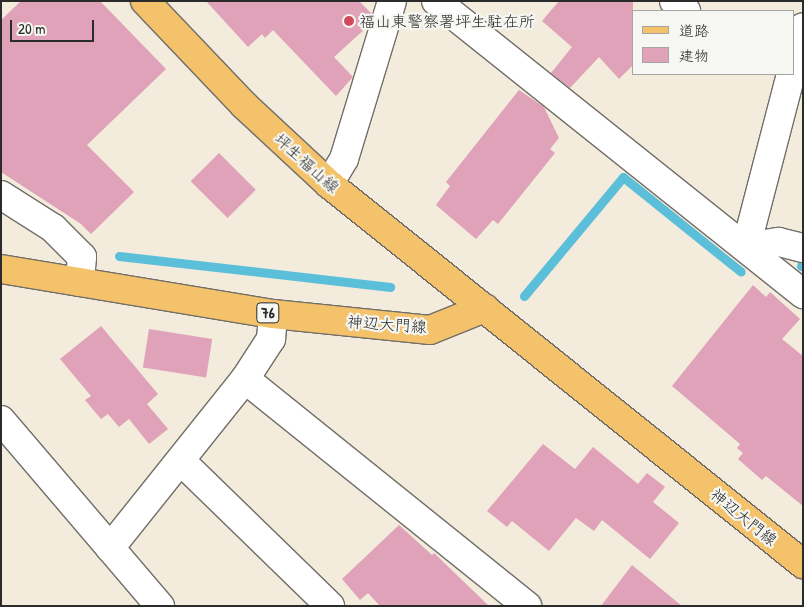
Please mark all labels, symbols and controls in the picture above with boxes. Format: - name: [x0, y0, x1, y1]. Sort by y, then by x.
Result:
- scale bar: [12, 10, 96, 42]
- legend: [632, 10, 794, 75]
- place label: 福山東警察署坪生駐在所: [359, 11, 535, 31]
- marker: 福山東警察署坪生駐在所: [343, 15, 355, 27]
- text: 20 m: [18, 18, 45, 39]
- text: 道路: [679, 20, 709, 41]
- text: 建物: [679, 45, 709, 66]
- street label: 坪生福山線: [271, 129, 343, 197]
- road number: 76: [256, 300, 280, 326]
- street label: 神辺大門線: [346, 312, 428, 336]
- street label: 神辺大門線: [707, 484, 781, 550]

